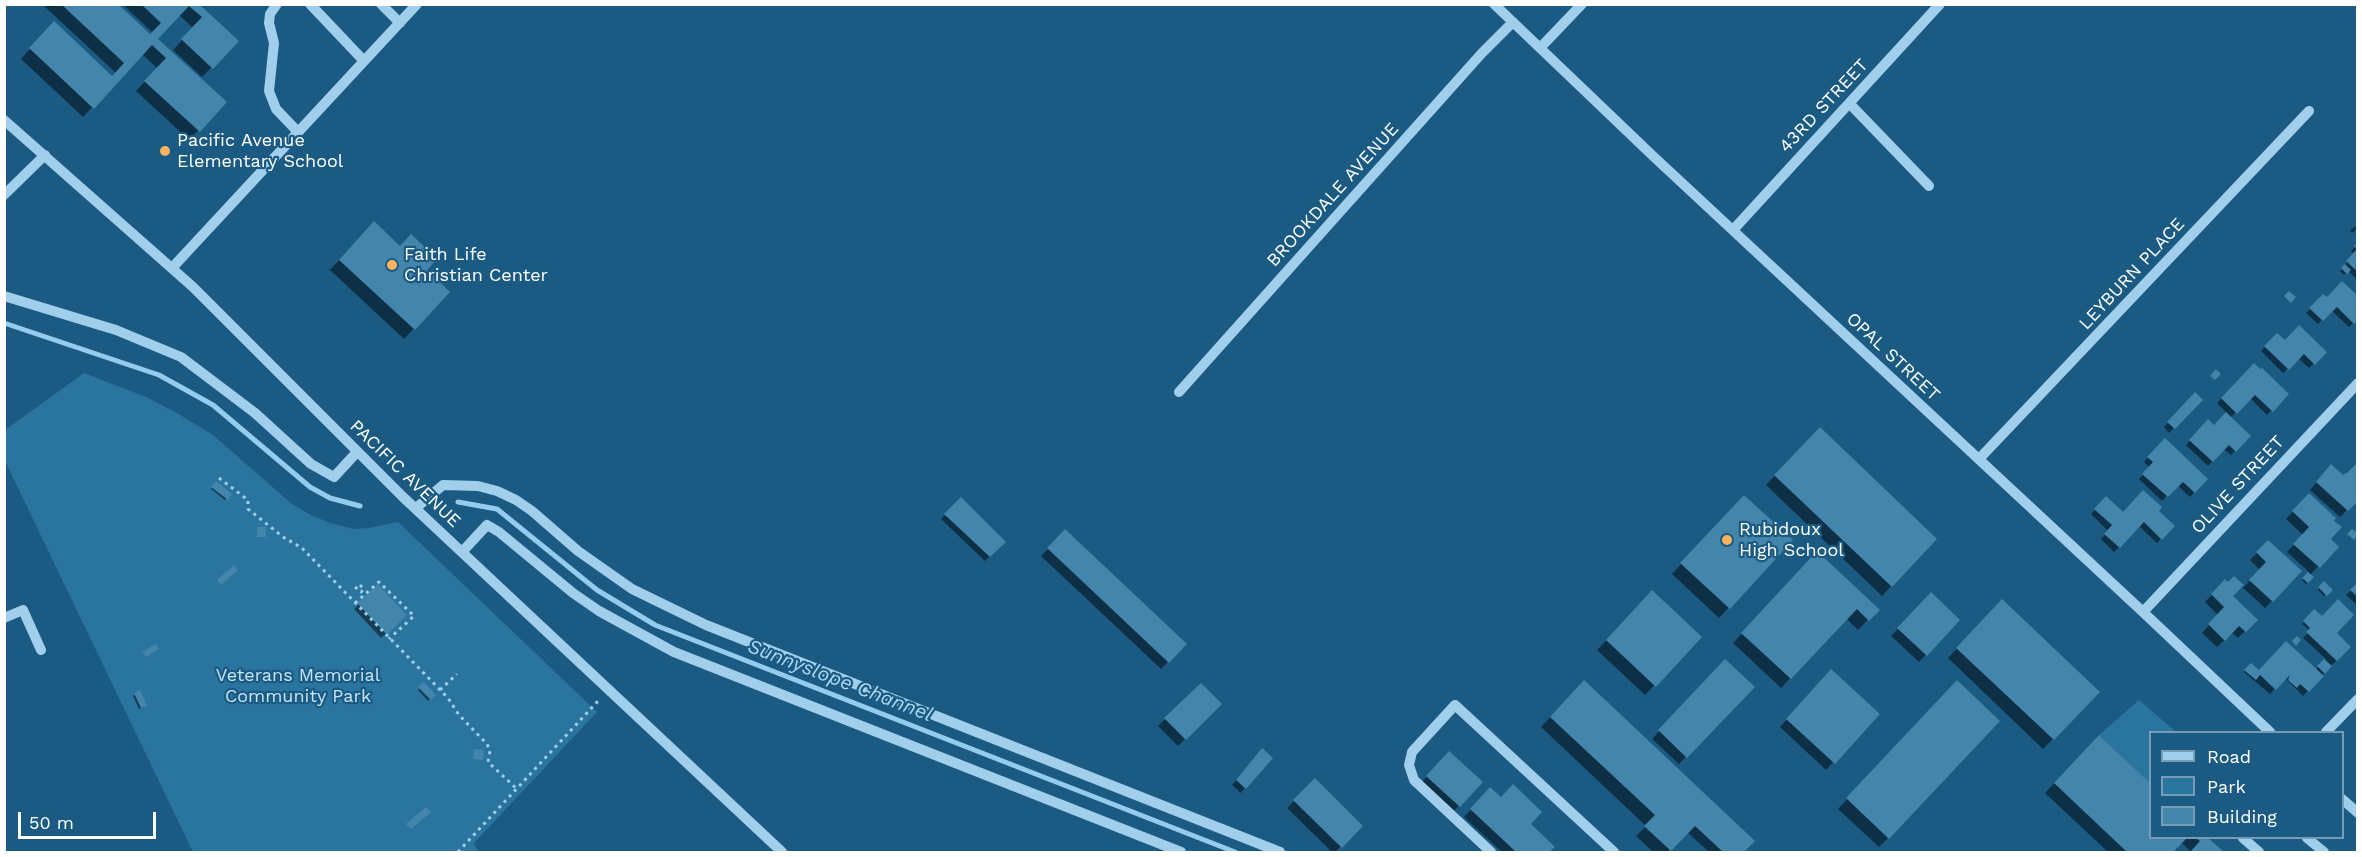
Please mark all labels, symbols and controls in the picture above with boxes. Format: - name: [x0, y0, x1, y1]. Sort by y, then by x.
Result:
- street label: 43RD STREET: [1775, 55, 1873, 157]
- street label: BROOKDALE AVENUE: [1263, 118, 1403, 272]
- place label: Pacific Avenue Elementary School: [177, 130, 343, 172]
- marker: Pacific Avenue Elementary School: [158, 144, 172, 158]
- street label: LEYBURN PLACE: [2075, 214, 2189, 334]
- place label: Faith Life Christian Center: [404, 244, 548, 286]
- marker: Faith Life Christian Center: [385, 258, 399, 272]
- street label: OPAL STREET: [1842, 308, 1944, 406]
- street label: PACIFIC AVENUE: [345, 416, 465, 532]
- street label: OLIVE STREET: [2187, 431, 2289, 539]
- place label: Rubidoux High School: [1739, 519, 1844, 562]
- marker: Rubidoux High School: [1720, 533, 1734, 547]
- water label: Sunnyslope Channel: [744, 635, 936, 727]
- park label: Veterans Memorial Community Park: [216, 665, 380, 708]
- legend: [2149, 731, 2344, 839]
- text: Road: [2207, 746, 2251, 767]
- text: Park: [2207, 776, 2246, 797]
- scale bar: [21, 800, 159, 838]
- text: Building: [2207, 806, 2277, 827]
- text: 50 m: [29, 812, 74, 833]

